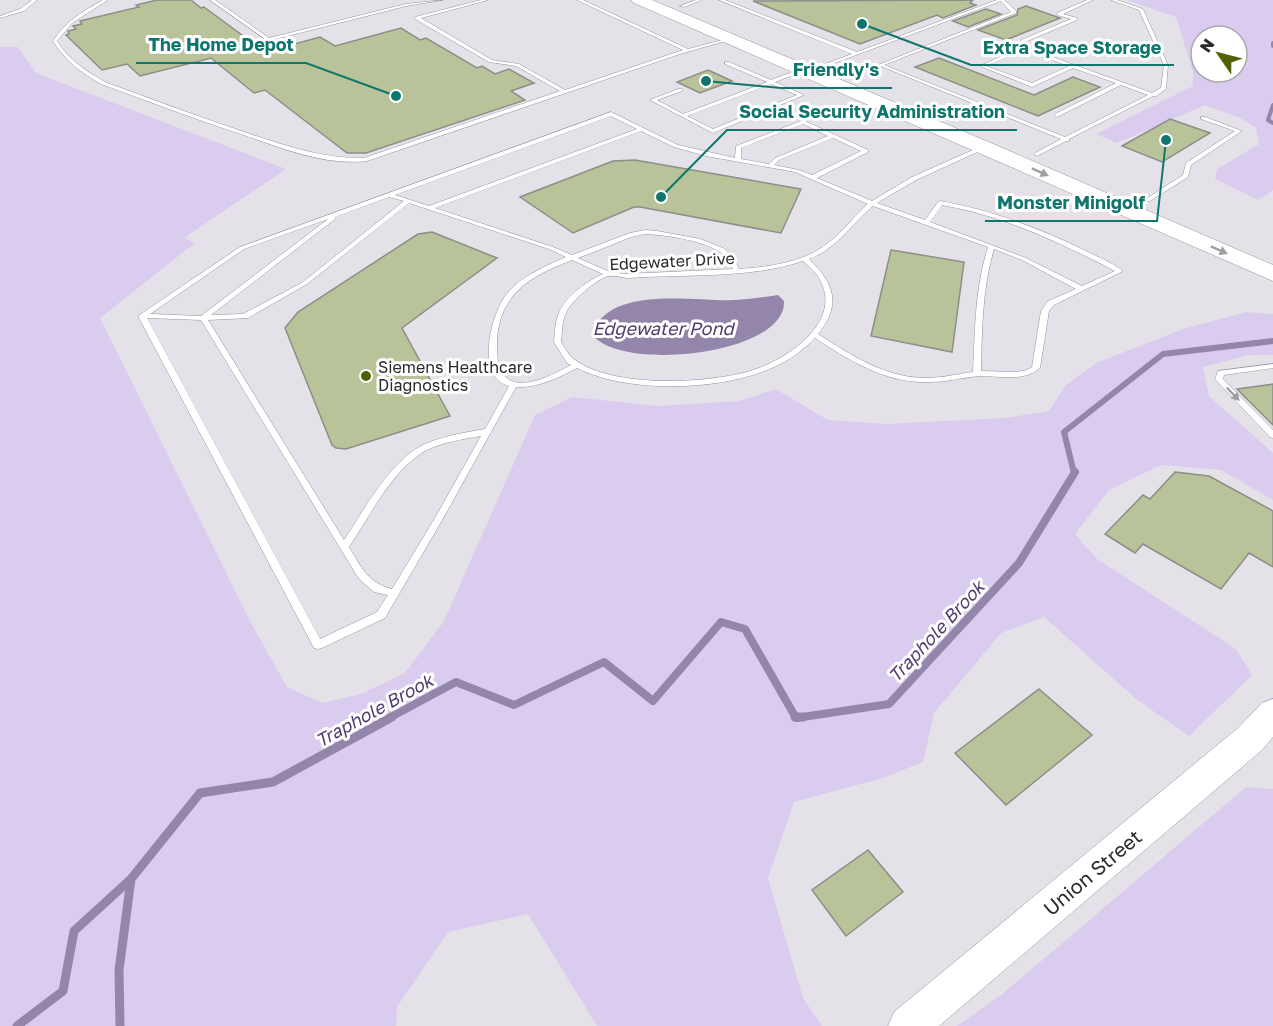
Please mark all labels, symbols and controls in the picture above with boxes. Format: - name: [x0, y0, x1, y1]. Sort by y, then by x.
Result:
- north arrow: [1189, 24, 1249, 84]
- callout: The Home Depot: [136, 27, 306, 63]
- callout: Extra Space Storage: [971, 29, 1174, 65]
- text: The Home Depot: [148, 33, 294, 55]
- text: N: [1195, 35, 1218, 56]
- text: Extra Space Storage: [983, 36, 1162, 58]
- callout: Friendly's: [781, 52, 892, 88]
- text: Friendly's: [793, 58, 879, 80]
- callout: Social Security Administration: [727, 94, 1017, 130]
- text: Social Security Administration: [739, 100, 1005, 122]
- one-way arrow: [1032, 167, 1049, 176]
- callout: Monster Minigolf: [985, 185, 1157, 221]
- text: Monster Minigolf: [997, 191, 1145, 213]
- one-way arrow: [1210, 246, 1228, 255]
- street label: Edgewater Drive: [609, 248, 735, 274]
- water label: Edgewater Pond: [592, 317, 735, 339]
- place label: Siemens Healthcare Diagnostics: [378, 357, 532, 395]
- marker: Siemens Healthcare Diagnostics: [359, 369, 373, 383]
- one-way arrow: [1225, 386, 1239, 400]
- water label: Traphole Brook: [883, 574, 990, 686]
- water label: Traphole Brook: [312, 668, 438, 751]
- street label: Union Street: [1038, 824, 1146, 920]

